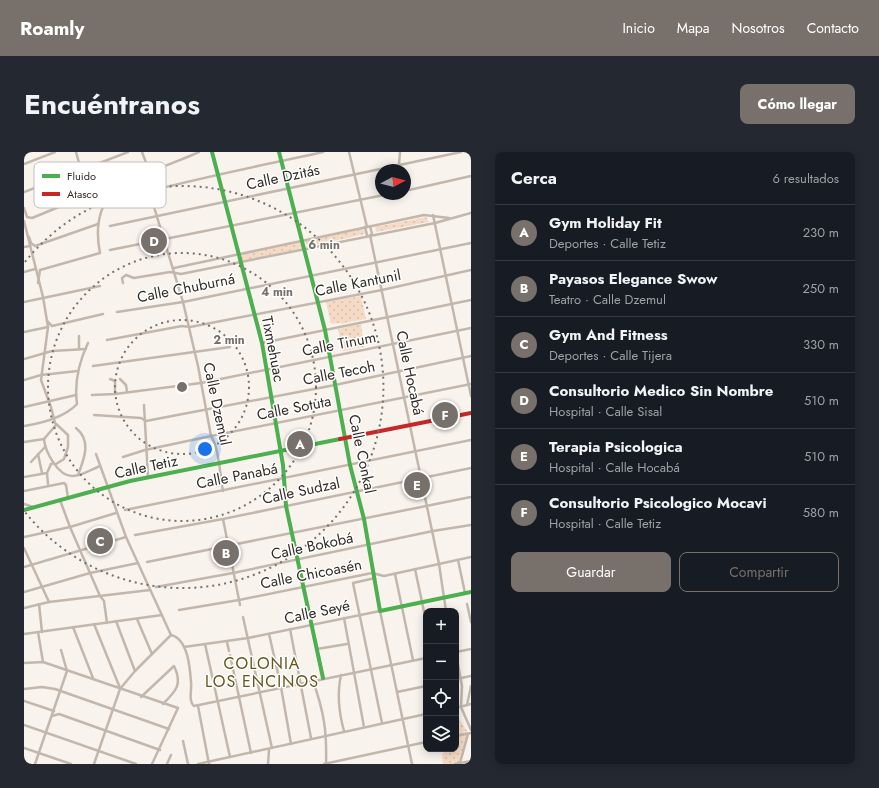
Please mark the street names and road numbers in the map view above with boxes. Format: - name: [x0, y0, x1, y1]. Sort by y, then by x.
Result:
- street label: Calle Dzitás: [244, 158, 322, 196]
- street label: Calle Kantunil: [313, 264, 403, 302]
- street label: Calle Chuburná: [135, 268, 237, 308]
- street label: Tixmehuac: [256, 314, 290, 384]
- street label: Calle Tinum: [300, 326, 378, 362]
- street label: Calle Hocabá: [390, 329, 430, 417]
- street label: Calle Tecoh: [301, 355, 377, 391]
- street label: Calle Dzemul: [197, 361, 237, 447]
- street label: Calle Sotuta: [255, 390, 333, 426]
- street label: Calle Conkal: [343, 412, 381, 496]
- street label: Calle Tetiz: [112, 450, 180, 484]
- street label: Calle Panabá: [194, 457, 280, 495]
- street label: Calle Sudzal: [260, 472, 342, 510]
- street label: Calle Bokobá: [269, 527, 355, 565]
- street label: Calle Chicoasén: [258, 553, 364, 595]
- street label: Calle Seyé: [282, 594, 352, 630]

